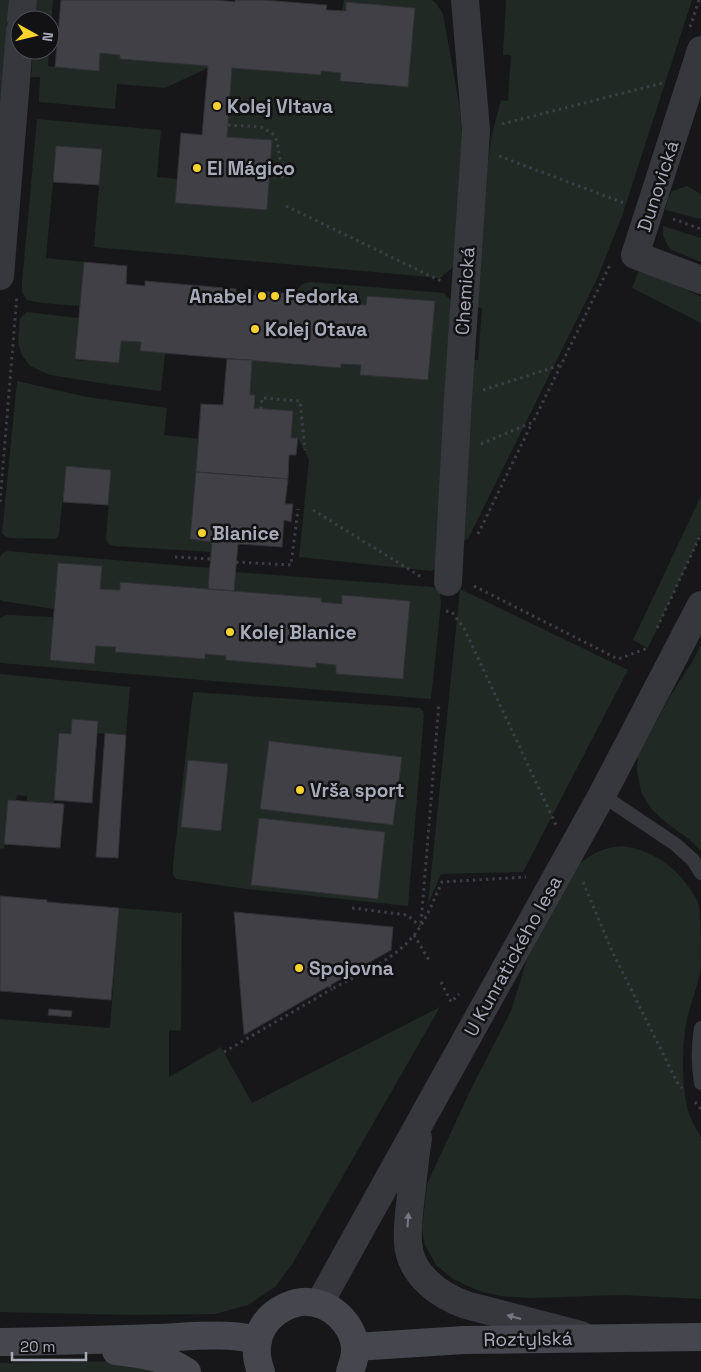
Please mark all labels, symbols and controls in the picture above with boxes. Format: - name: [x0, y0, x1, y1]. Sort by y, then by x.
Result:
- north arrow: [10, 10, 60, 60]
- text: N: [38, 31, 57, 43]
- place label: Kolej Vltava: [227, 94, 333, 119]
- marker: Kolej Vltava: [211, 100, 223, 112]
- street label: Dunovická: [632, 137, 684, 235]
- place label: El Mágico: [207, 156, 295, 181]
- marker: El Mágico: [191, 162, 203, 174]
- street label: Chemická: [449, 246, 481, 336]
- place label: Anabel: [189, 284, 252, 309]
- place label: Fedorka: [285, 284, 359, 309]
- marker: Anabel: [256, 290, 268, 302]
- marker: Fedorka: [269, 290, 281, 302]
- place label: Kolej Otava: [265, 317, 367, 342]
- marker: Kolej Otava: [249, 323, 261, 335]
- place label: Blanice: [212, 521, 280, 546]
- marker: Blanice: [196, 527, 208, 539]
- place label: Kolej Blanice: [240, 620, 357, 645]
- marker: Kolej Blanice: [224, 626, 236, 638]
- place label: Vrša sport: [310, 778, 404, 803]
- marker: Vrša sport: [294, 784, 306, 796]
- street label: U Kunratického lesa: [458, 871, 568, 1041]
- place label: Spojovna: [309, 956, 394, 981]
- marker: Spojovna: [293, 962, 305, 974]
- one-way arrow: [405, 1212, 413, 1228]
- one-way arrow: [506, 1313, 521, 1321]
- street label: Roztylská: [483, 1326, 573, 1352]
- scale bar: [12, 1330, 86, 1362]
- text: 20 m: [20, 1337, 55, 1356]

